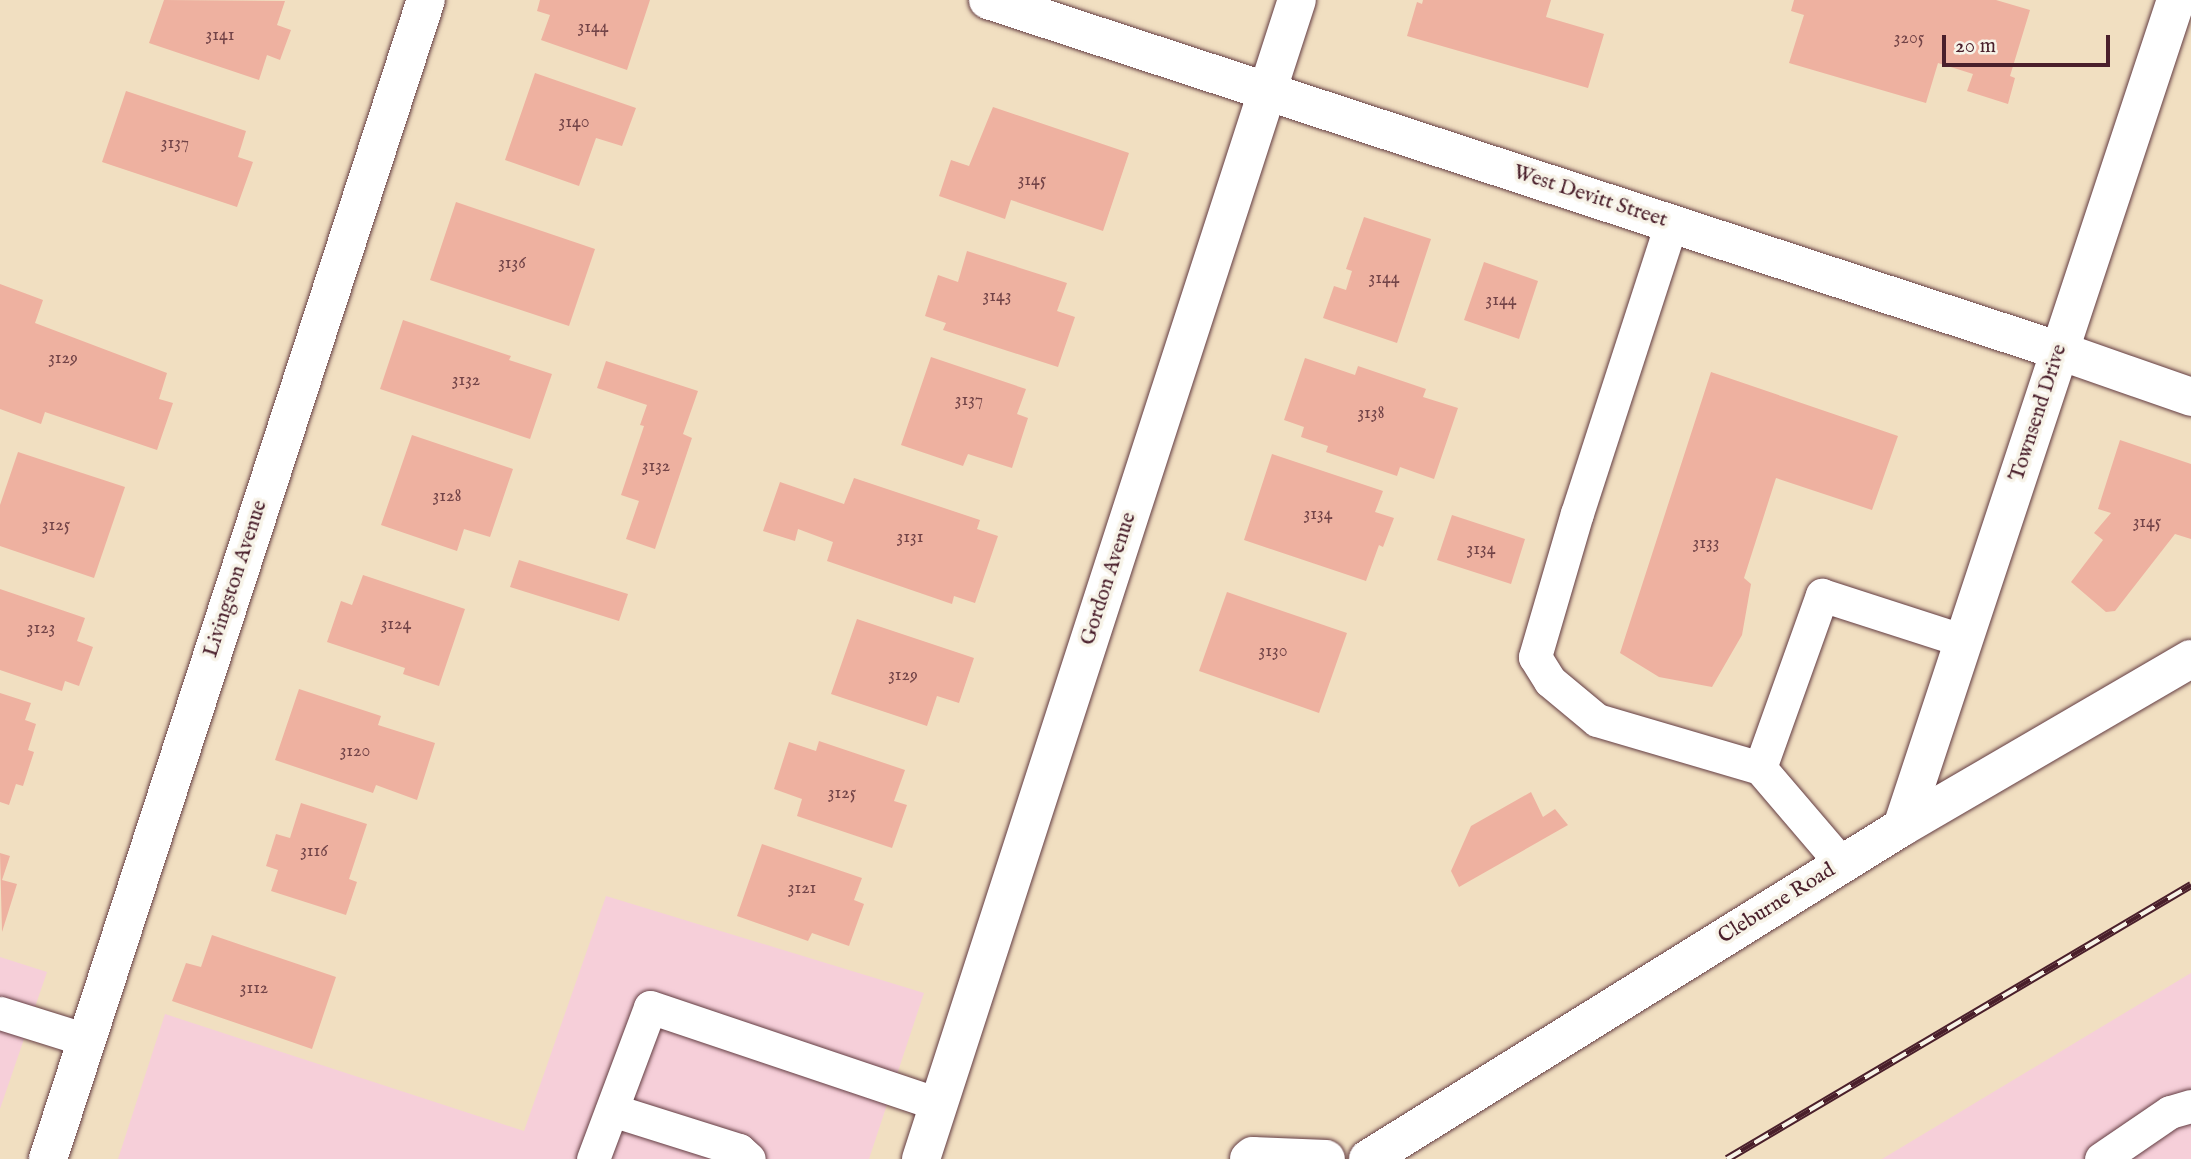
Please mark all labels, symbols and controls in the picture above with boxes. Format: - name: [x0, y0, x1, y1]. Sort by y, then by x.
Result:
- house number: 3144: [577, 17, 609, 39]
- scale bar: [1946, 21, 2114, 65]
- house number: 3141: [206, 25, 234, 47]
- house number: 3205: [1894, 28, 1924, 50]
- text: 20 m: [1955, 33, 1996, 60]
- house number: 3140: [558, 112, 590, 134]
- house number: 3137: [161, 133, 189, 155]
- street label: West Devitt Street: [1510, 160, 1670, 234]
- house number: 3145: [1018, 170, 1046, 192]
- house number: 3136: [498, 253, 526, 275]
- house number: 3144: [1368, 268, 1400, 290]
- house number: 3143: [983, 286, 1011, 308]
- house number: 3144: [1485, 290, 1517, 312]
- street label: Townsend Drive: [2005, 341, 2073, 485]
- house number: 3129: [48, 348, 78, 370]
- house number: 3132: [452, 370, 480, 392]
- house number: 3137: [955, 390, 983, 412]
- house number: 3138: [1357, 403, 1385, 425]
- house number: 3132: [642, 456, 670, 478]
- house number: 3128: [433, 486, 461, 508]
- street label: Livingston Avenue: [199, 497, 273, 661]
- house number: 3134: [1304, 504, 1332, 526]
- street label: Gordon Avenue: [1076, 509, 1142, 649]
- house number: 3145: [2133, 512, 2161, 534]
- house number: 3125: [42, 515, 70, 537]
- house number: 3131: [897, 527, 923, 549]
- house number: 3133: [1693, 533, 1719, 555]
- house number: 3134: [1467, 539, 1495, 561]
- house number: 3124: [381, 614, 411, 636]
- house number: 3123: [27, 618, 55, 640]
- house number: 3130: [1259, 641, 1287, 663]
- house number: 3129: [888, 665, 918, 687]
- house number: 3120: [340, 741, 370, 763]
- house number: 3125: [828, 783, 856, 805]
- house number: 3116: [300, 841, 328, 863]
- street label: Cleburne Road: [1714, 858, 1840, 950]
- house number: 3121: [788, 878, 816, 900]
- house number: 3112: [240, 978, 268, 1000]

